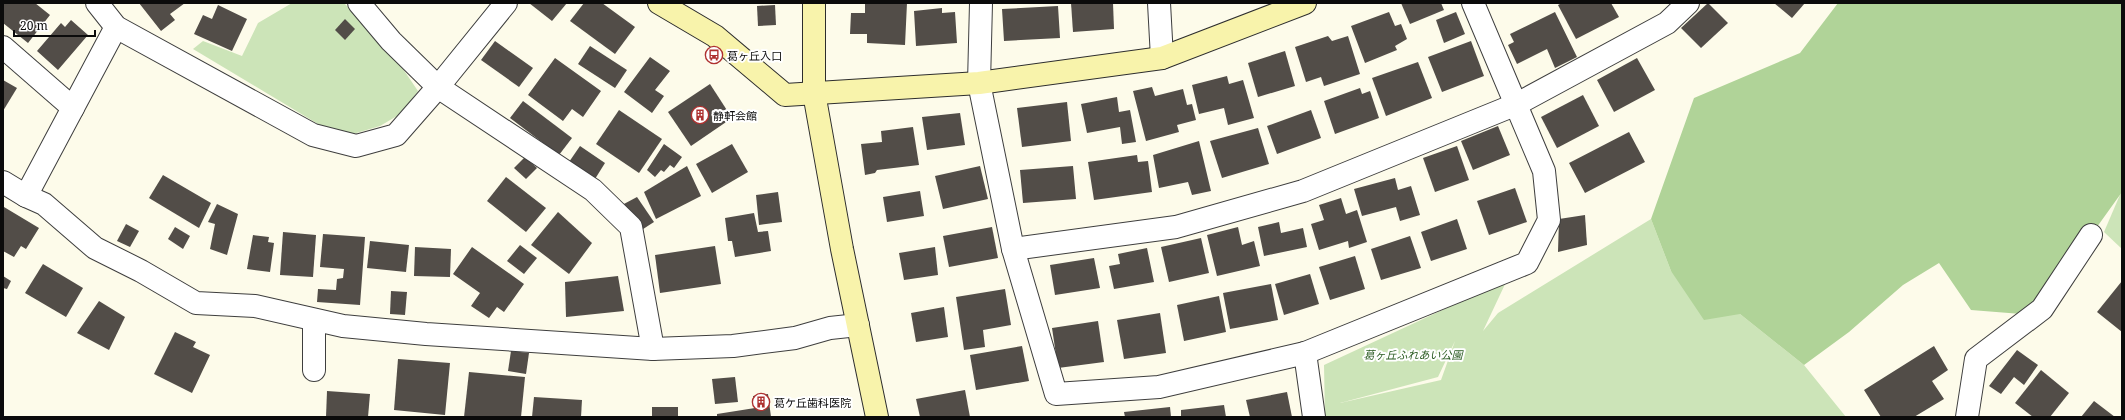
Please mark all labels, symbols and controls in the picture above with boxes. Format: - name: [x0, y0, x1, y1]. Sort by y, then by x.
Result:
- scale bar: [14, 12, 95, 38]
- text: 20 m: [20, 17, 48, 34]
- bus stop icon: 葛ヶ丘入口: [704, 45, 724, 65]
- place label: 葛ヶ丘入口: [727, 48, 782, 63]
- building icon: 静軒会館: [690, 105, 710, 125]
- place label: 静軒会館: [713, 108, 757, 123]
- park label: 葛ヶ丘ふれあい公園: [1364, 347, 1464, 362]
- building icon: 葛ケ丘歯科医院: [751, 392, 771, 412]
- place label: 葛ケ丘歯科医院: [774, 395, 851, 410]

